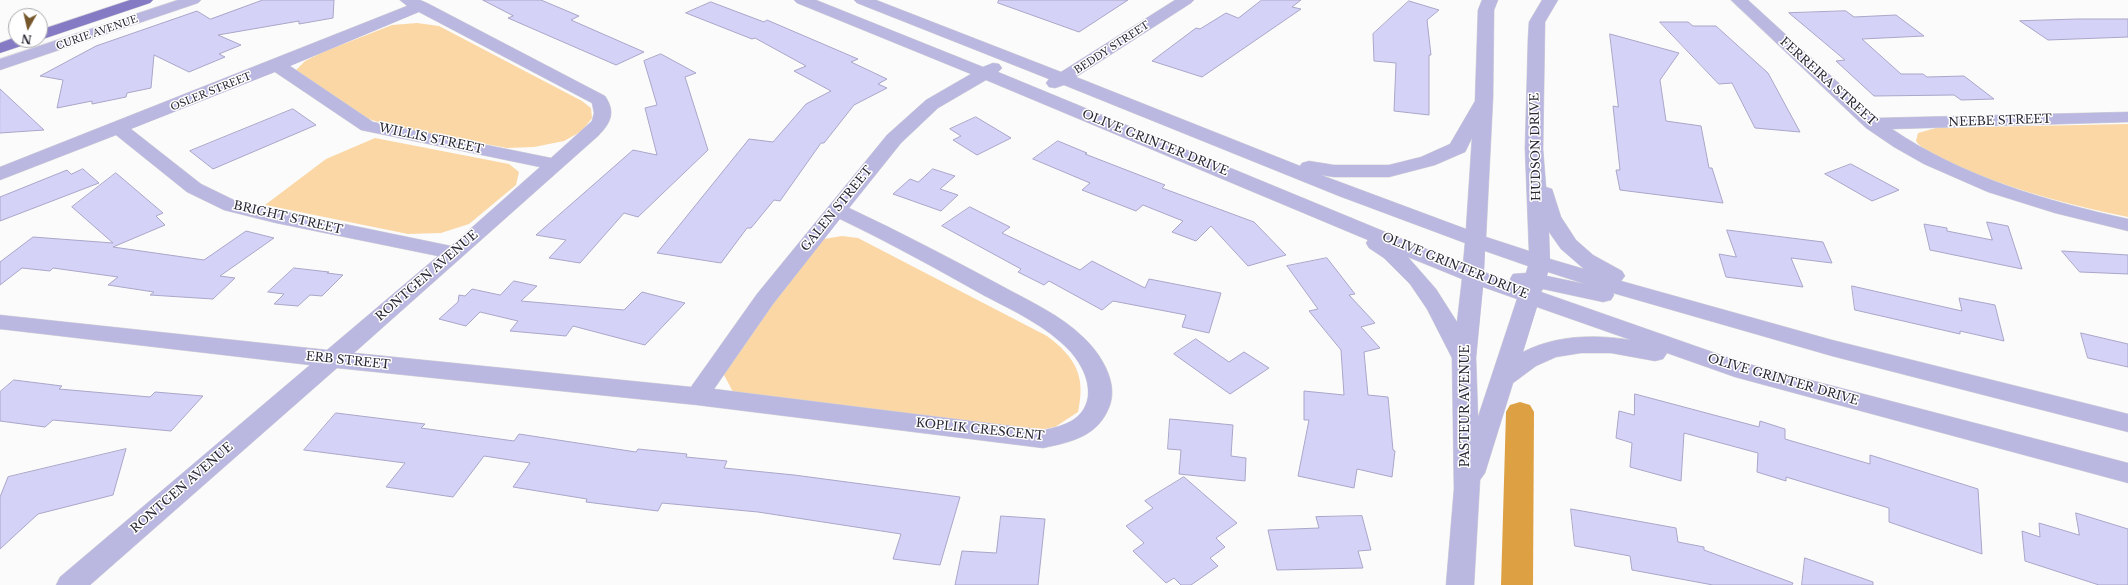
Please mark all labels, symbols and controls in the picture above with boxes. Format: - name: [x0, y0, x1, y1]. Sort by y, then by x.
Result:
- north arrow: [8, 8, 48, 48]
- street label: CURIE AVENUE: [55, 13, 139, 53]
- street label: BEDDY STREET: [1072, 19, 1152, 77]
- text: N: [20, 31, 33, 47]
- street label: FERREIRA STREET: [1777, 35, 1879, 129]
- street label: OSLER STREET: [169, 70, 253, 114]
- street label: HUDSON DRIVE: [1528, 93, 1544, 201]
- street label: OLIVE GRINTER DRIVE: [1080, 107, 1230, 179]
- street label: NEEBE STREET: [1948, 112, 2052, 130]
- street label: WILLIS STREET: [377, 121, 485, 157]
- street label: GALEN STREET: [798, 164, 876, 254]
- street label: BRIGHT STREET: [232, 198, 344, 238]
- street label: RONTGEN AVENUE: [373, 228, 481, 324]
- street label: OLIVE GRINTER DRIVE: [1380, 230, 1530, 302]
- street label: PASTEUR AVENUE: [1459, 345, 1473, 467]
- street label: ERB STREET: [305, 349, 391, 373]
- street label: OLIVE GRINTER DRIVE: [1706, 352, 1860, 408]
- street label: KOPLIK CRESCENT: [915, 416, 1045, 444]
- street label: RONTGEN AVENUE: [128, 440, 236, 536]

